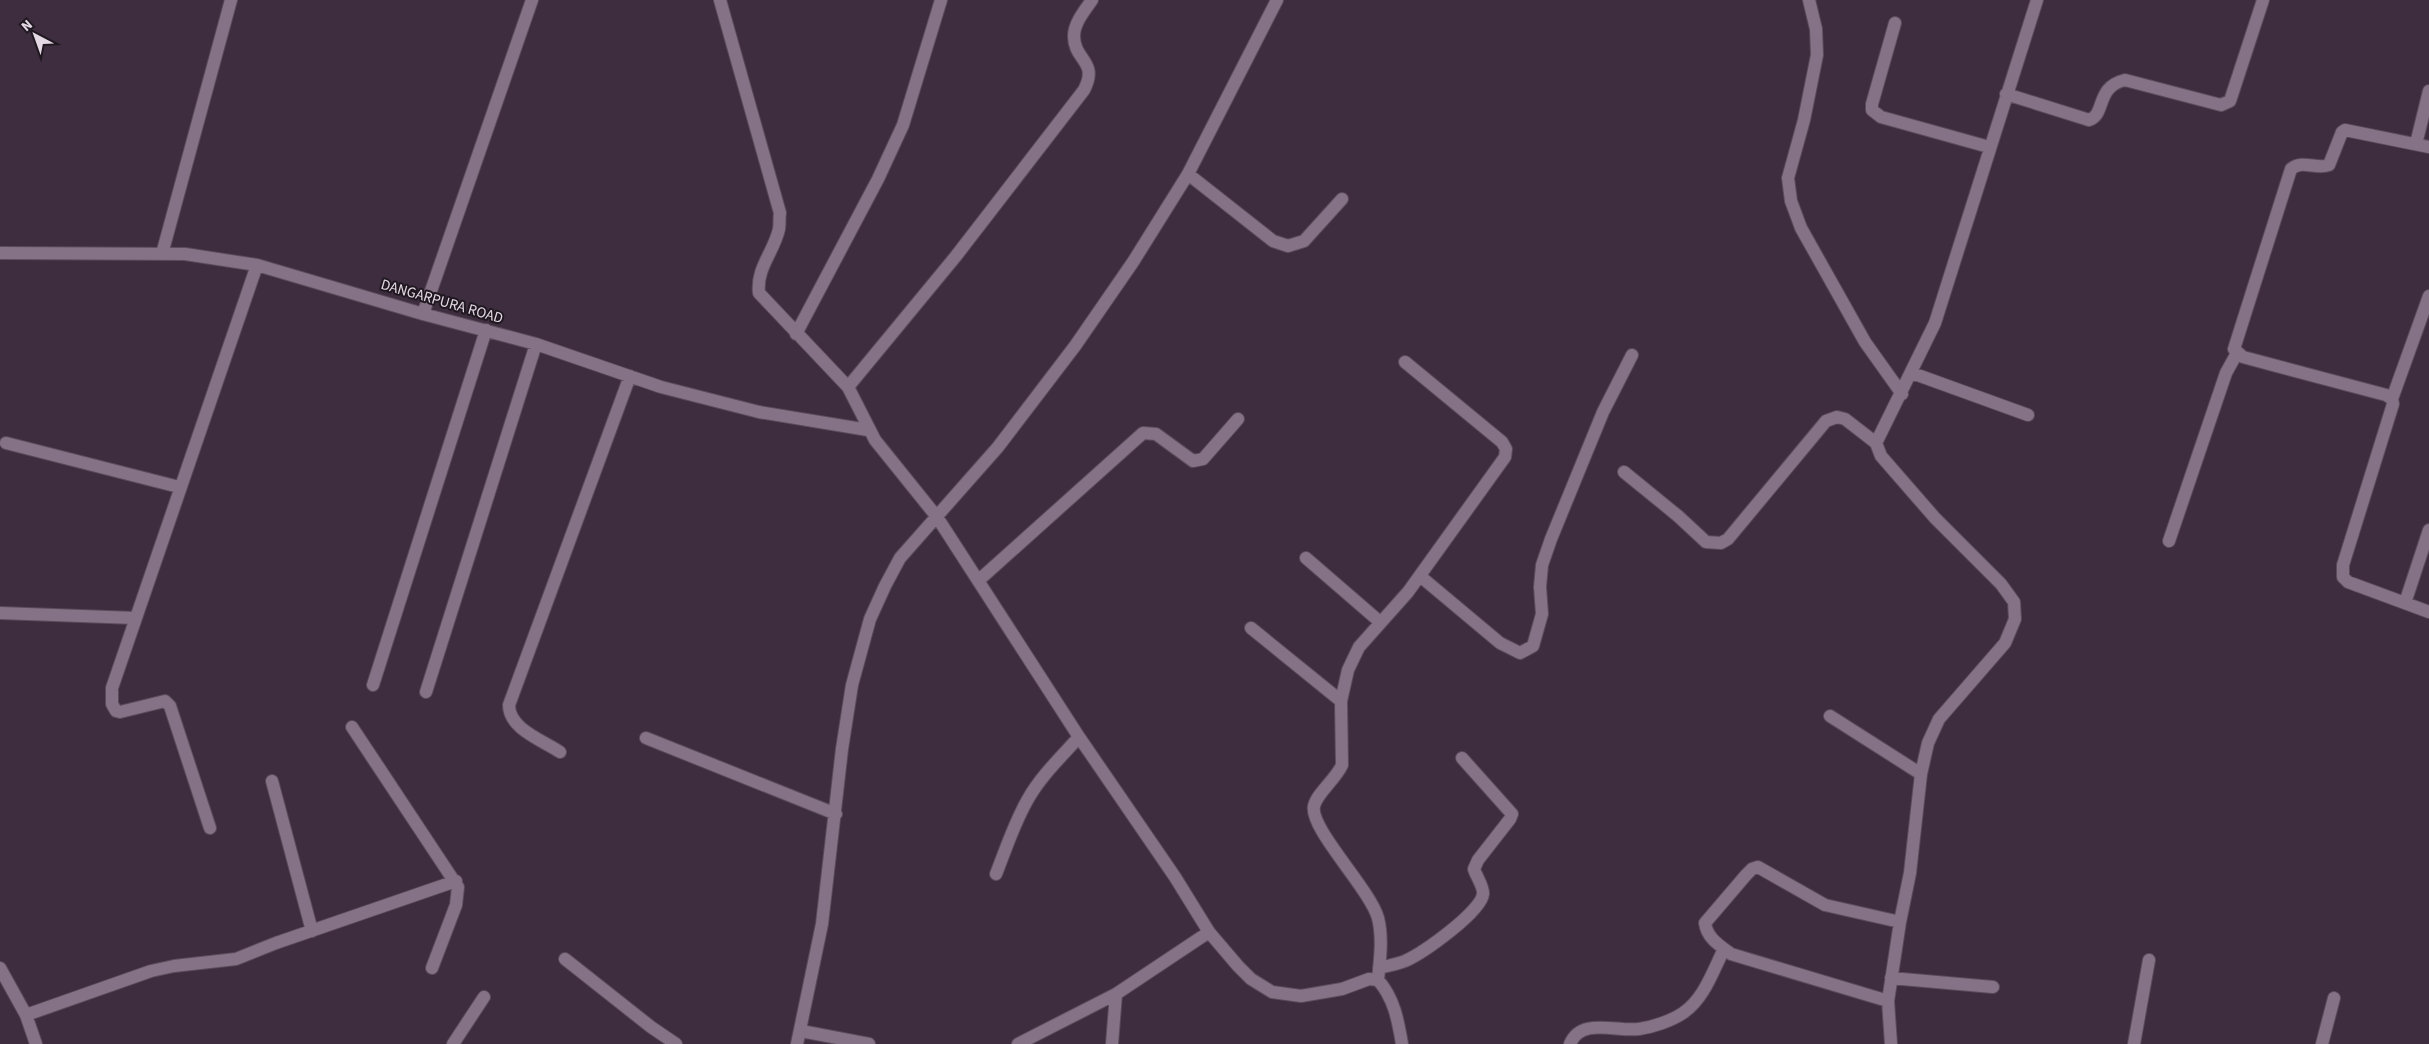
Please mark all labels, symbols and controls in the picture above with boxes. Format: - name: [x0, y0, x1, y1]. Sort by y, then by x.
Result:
- north arrow: [10, 10, 60, 60]
- text: N: [17, 15, 37, 37]
- street label: DANGARPURA ROAD: [378, 274, 505, 329]

